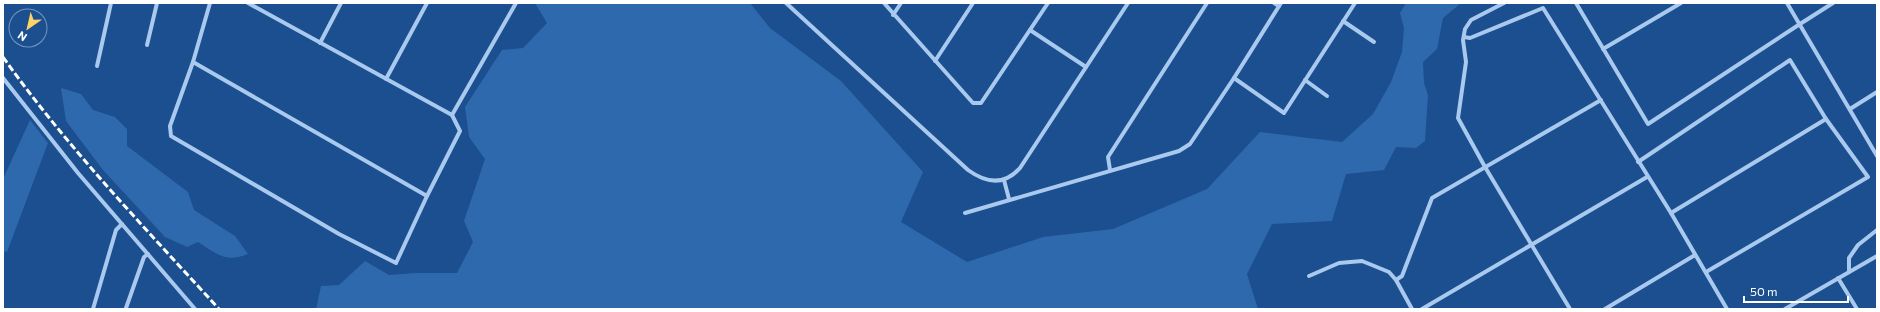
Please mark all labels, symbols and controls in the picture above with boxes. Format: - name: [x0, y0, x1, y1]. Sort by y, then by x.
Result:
- north arrow: [8, 8, 48, 48]
- text: N: [15, 29, 29, 44]
- scale bar: [1744, 278, 1848, 304]
- text: 50 m: [1750, 284, 1778, 298]

